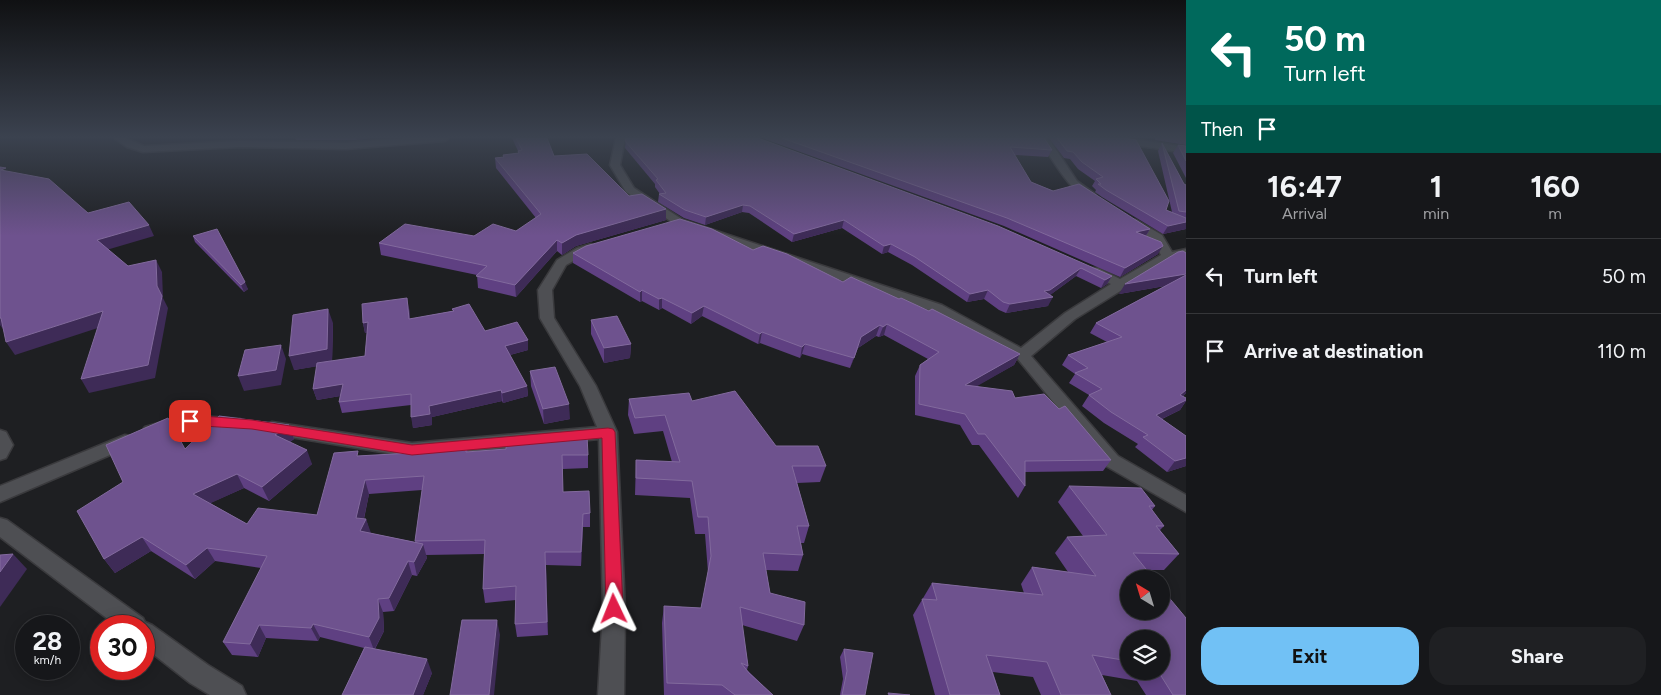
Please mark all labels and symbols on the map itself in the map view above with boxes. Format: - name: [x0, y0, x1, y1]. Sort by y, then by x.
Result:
- pin: [169, 400, 211, 442]
- north arrow: [1120, 570, 1170, 620]
- position arrow: [587, 582, 639, 634]
- speed limit sign: 30: [90, 615, 155, 680]

